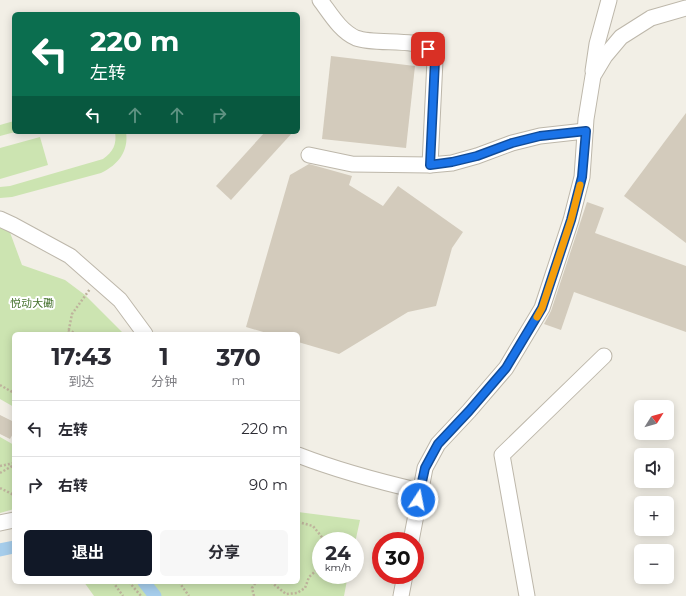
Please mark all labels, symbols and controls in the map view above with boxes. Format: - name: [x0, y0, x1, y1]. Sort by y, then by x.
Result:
- text: 220 m: [90, 24, 179, 58]
- icon: left: [24, 28, 76, 80]
- pin: [411, 32, 445, 66]
- icon: arrive: [417, 38, 439, 60]
- text: 左转: [90, 62, 126, 84]
- icon: left: [82, 104, 104, 126]
- icon: ahead: [124, 104, 146, 126]
- icon: ahead: [166, 104, 188, 126]
- icon: right: [208, 104, 230, 126]
- park label: 悦动大磡: [10, 296, 54, 310]
- text: 17:43: [51, 342, 112, 371]
- text: 1: [159, 342, 169, 371]
- text: 370: [216, 343, 261, 372]
- text: m: [232, 372, 245, 388]
- text: 到达: [68, 373, 94, 389]
- text: 分钟: [151, 373, 177, 389]
- north arrow: [634, 400, 674, 440]
- map controls: [634, 400, 674, 584]
- icon: left: [24, 418, 46, 440]
- text: 220 m: [241, 419, 288, 438]
- text: 左转: [58, 420, 88, 439]
- button: sound: [634, 448, 674, 488]
- icon: right: [24, 474, 46, 496]
- text: 90 m: [249, 475, 288, 494]
- text: 右转: [58, 476, 88, 495]
- position arrow: [397, 479, 439, 521]
- button: +: [634, 496, 674, 536]
- button: 退出: [24, 530, 152, 576]
- button: 分享: [160, 530, 288, 576]
- speed limit sign: 30: [372, 532, 424, 584]
- text: 24: [325, 541, 351, 565]
- button: −: [634, 544, 674, 584]
- text: km/h: [325, 561, 351, 574]

